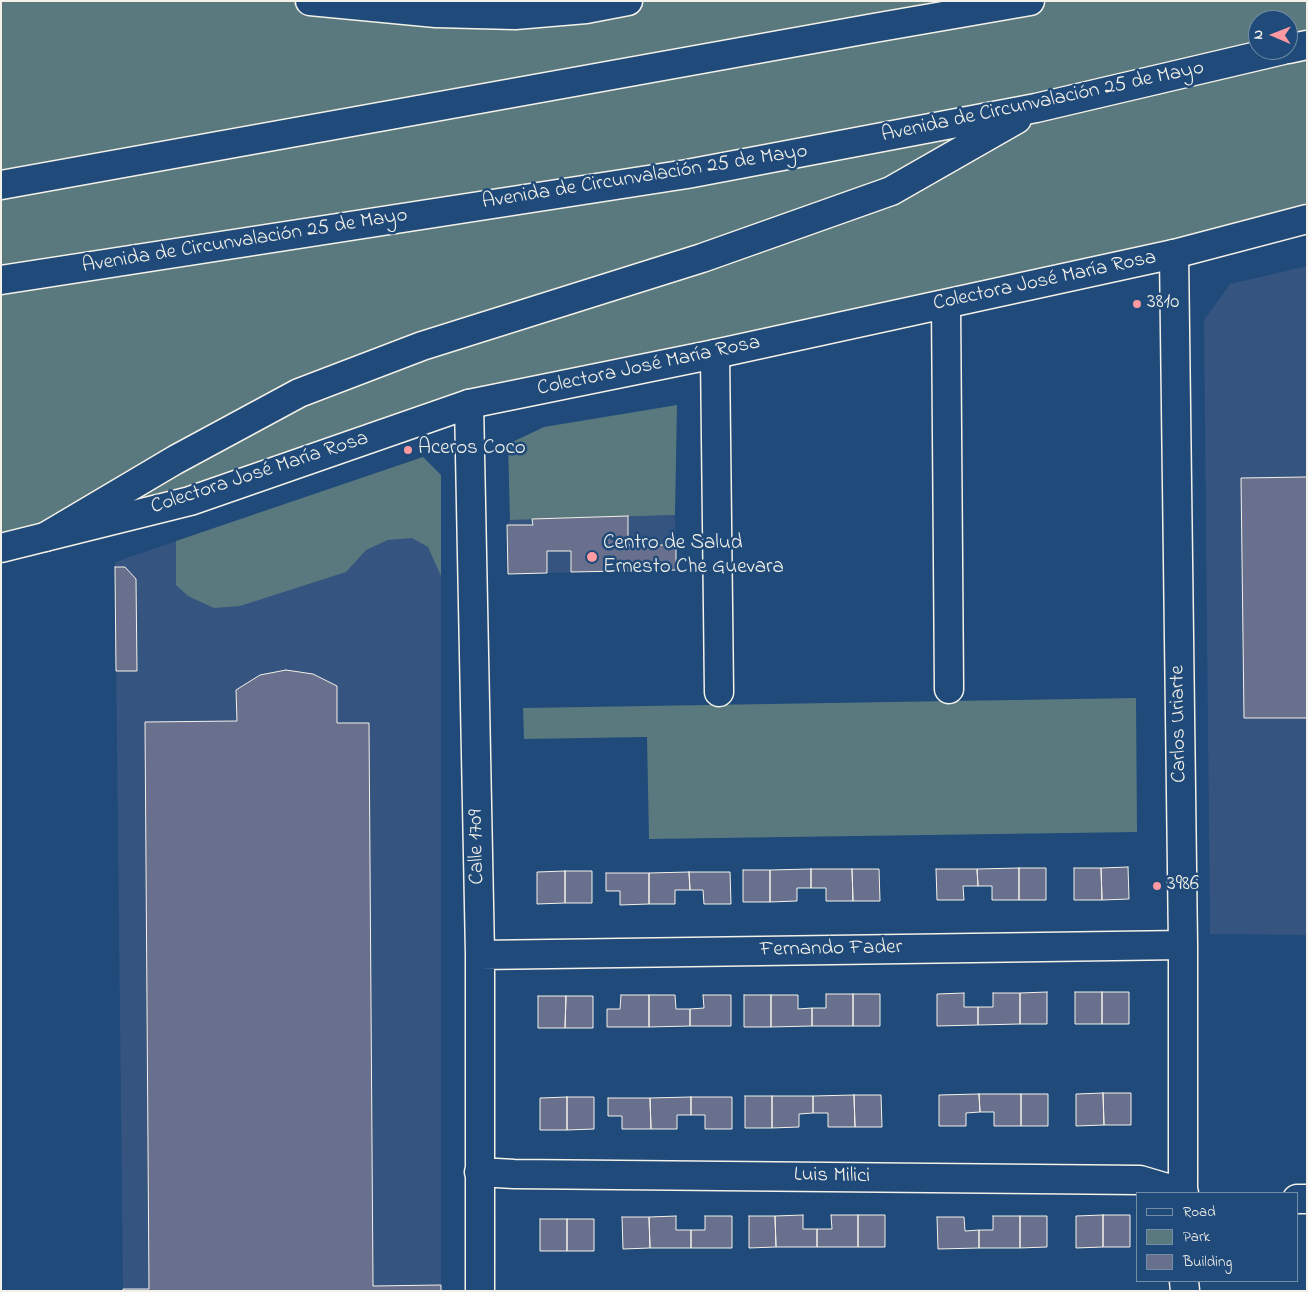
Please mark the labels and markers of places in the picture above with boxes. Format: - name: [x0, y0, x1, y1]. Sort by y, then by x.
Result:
- place label: 3810: [1147, 291, 1179, 317]
- marker: 3810: [1131, 298, 1143, 310]
- place label: Aceros Coco: [418, 437, 526, 463]
- marker: Aceros Coco: [402, 444, 414, 456]
- place label: Centro de Salud Ernesto Che Guevara: [603, 532, 784, 582]
- marker: Centro de Salud Ernesto Che Guevara: [585, 550, 599, 564]
- place label: 3986: [1167, 873, 1199, 899]
- marker: 3986: [1151, 880, 1163, 892]

